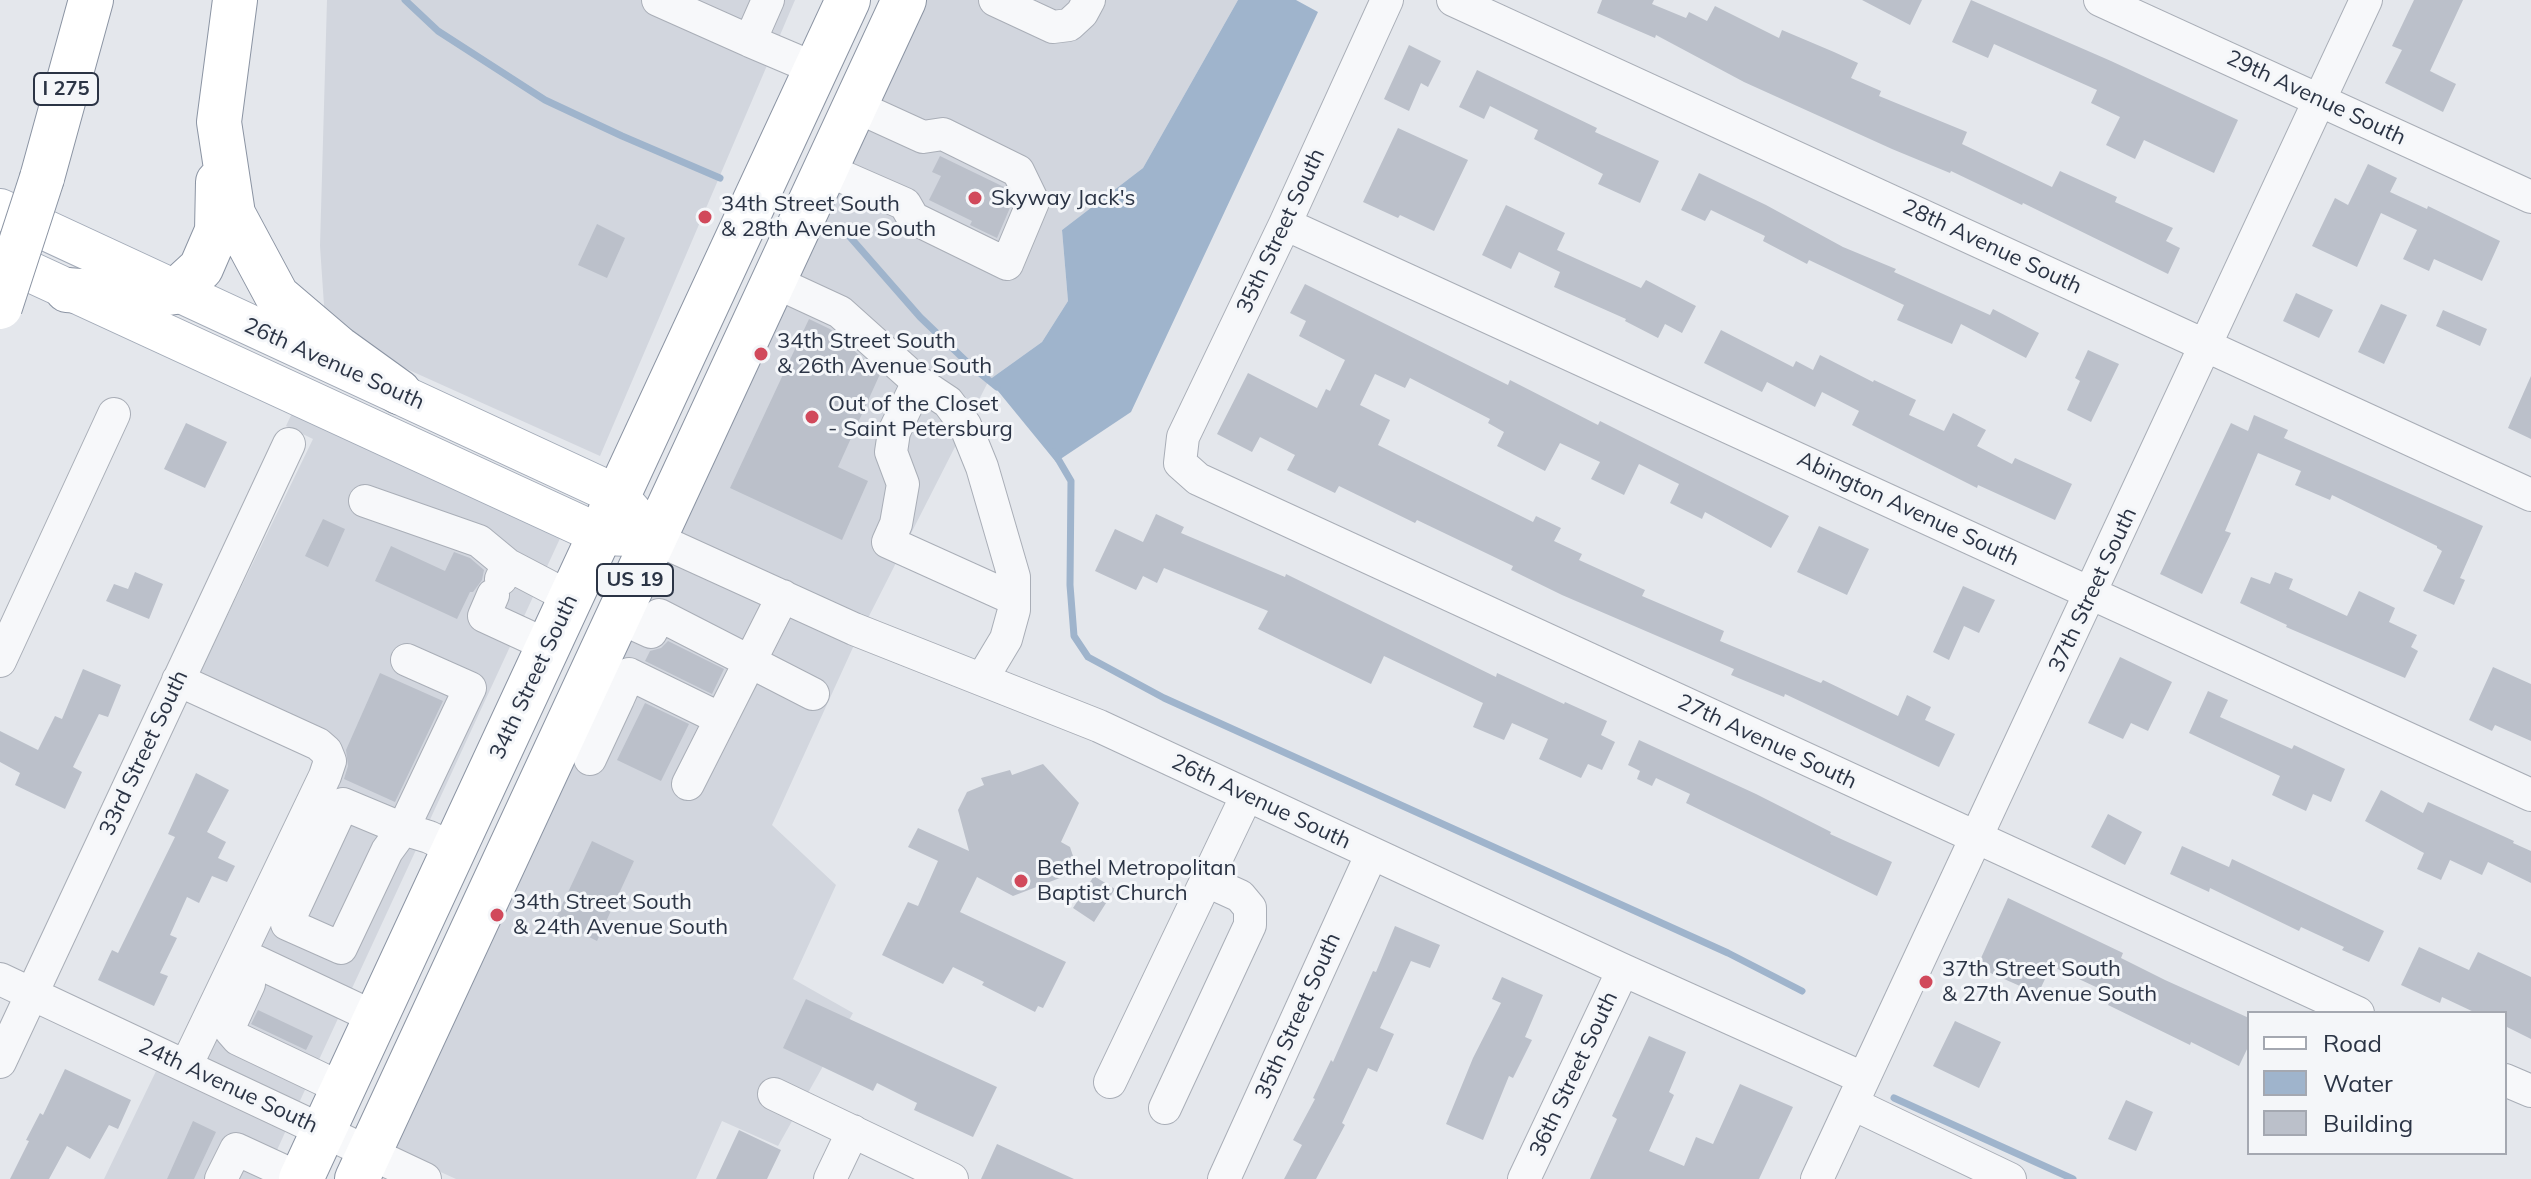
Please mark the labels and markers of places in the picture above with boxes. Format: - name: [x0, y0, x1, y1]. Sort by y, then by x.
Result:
- place label: Skyway Jack's: [991, 185, 1135, 211]
- marker: Skyway Jack's: [966, 189, 984, 207]
- place label: 34th Street South & 28th Avenue South: [721, 191, 936, 242]
- marker: 34th Street South & 28th Avenue South: [696, 208, 714, 226]
- place label: 34th Street South & 26th Avenue South: [777, 328, 992, 380]
- marker: 34th Street South & 26th Avenue South: [752, 345, 770, 363]
- place label: Out of the Closet - Saint Petersburg: [828, 391, 1013, 442]
- marker: Out of the Closet - Saint Petersburg: [803, 408, 821, 426]
- place label: Bethel Metropolitan Baptist Church: [1037, 855, 1236, 906]
- marker: Bethel Metropolitan Baptist Church: [1012, 872, 1030, 890]
- place label: 34th Street South & 24th Avenue South: [513, 889, 728, 940]
- marker: 34th Street South & 24th Avenue South: [488, 906, 506, 924]
- place label: 37th Street South & 27th Avenue South: [1942, 956, 2157, 1008]
- marker: 37th Street South & 27th Avenue South: [1917, 973, 1935, 991]

